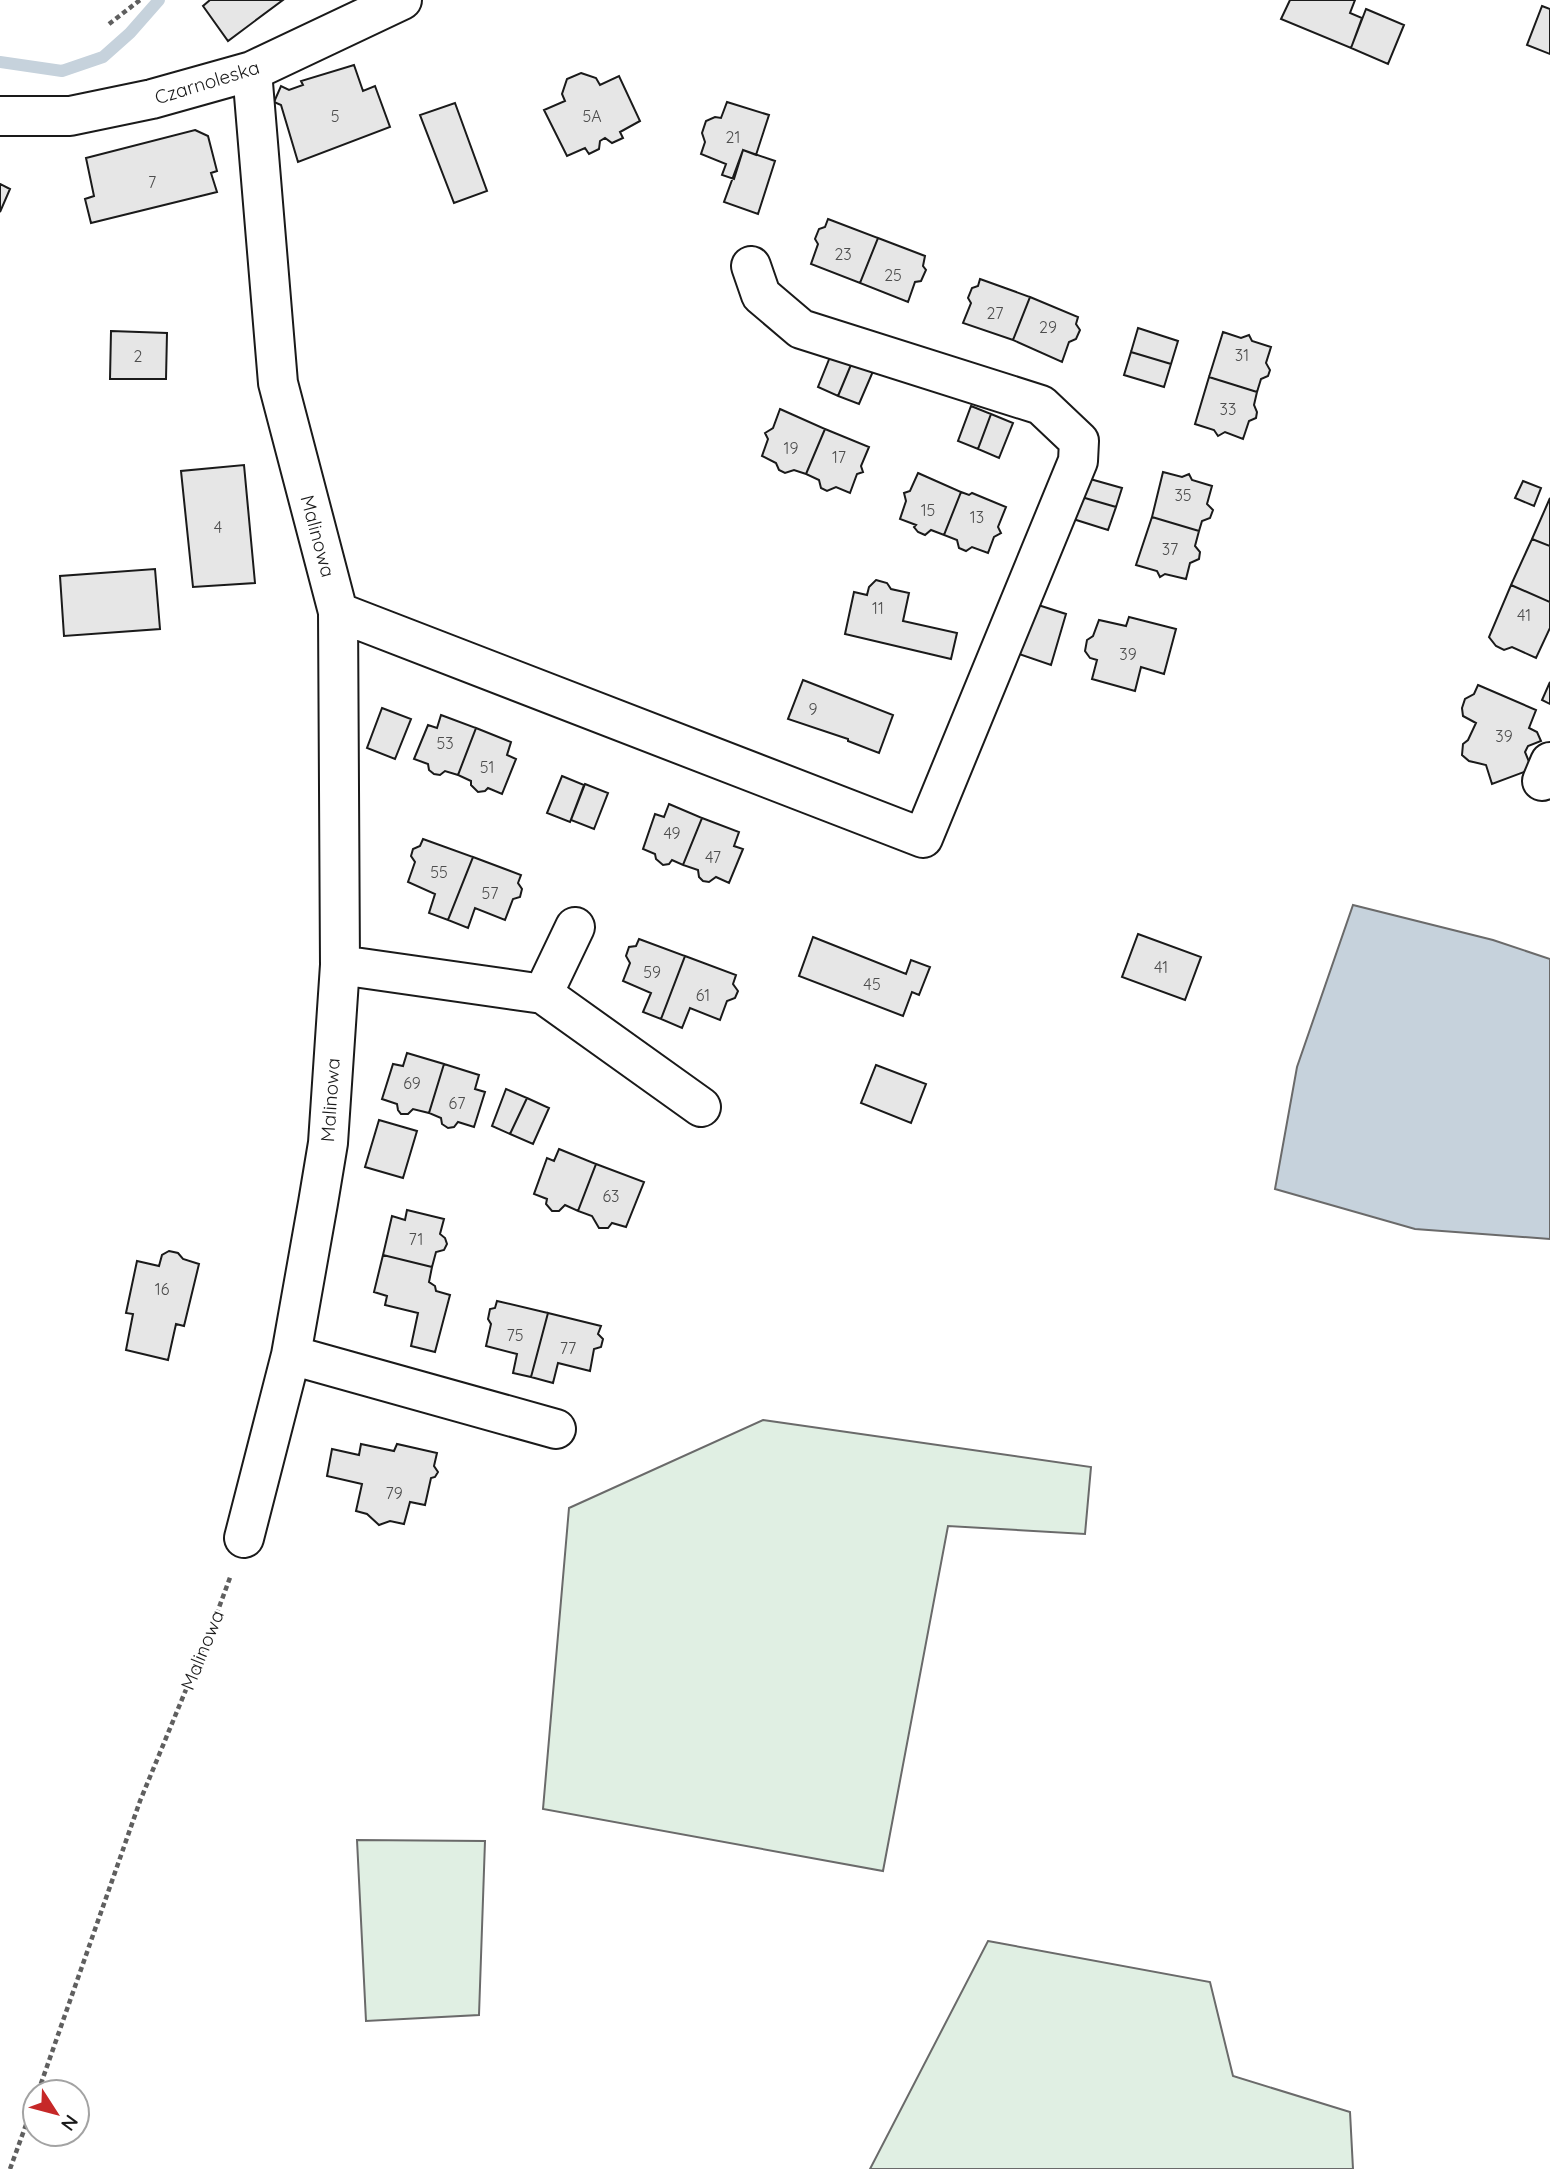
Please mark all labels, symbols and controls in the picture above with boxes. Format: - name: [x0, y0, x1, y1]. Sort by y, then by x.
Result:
- street label: Czarnoleska: [152, 55, 262, 109]
- house number: 5: [331, 106, 339, 126]
- house number: 5A: [582, 106, 602, 126]
- house number: 21: [726, 127, 740, 147]
- house number: 7: [148, 172, 156, 192]
- house number: 23: [834, 244, 852, 264]
- house number: 25: [884, 265, 902, 285]
- house number: 27: [987, 303, 1003, 323]
- house number: 29: [1039, 317, 1057, 337]
- house number: 31: [1235, 345, 1249, 365]
- house number: 2: [134, 346, 143, 366]
- house number: 33: [1220, 399, 1236, 419]
- house number: 19: [784, 438, 798, 458]
- house number: 17: [832, 447, 846, 467]
- house number: 35: [1174, 485, 1192, 505]
- street label: Malinowa: [296, 492, 340, 580]
- house number: 15: [921, 500, 935, 520]
- house number: 13: [970, 507, 984, 527]
- house number: 4: [214, 517, 222, 537]
- house number: 37: [1162, 539, 1178, 559]
- house number: 11: [872, 598, 884, 618]
- house number: 41: [1517, 605, 1531, 625]
- house number: 39: [1119, 644, 1137, 664]
- house number: 9: [809, 699, 818, 719]
- house number: 39: [1495, 726, 1513, 746]
- house number: 53: [436, 733, 454, 753]
- house number: 51: [480, 757, 494, 777]
- house number: 49: [663, 823, 681, 843]
- house number: 47: [705, 847, 721, 867]
- house number: 55: [430, 862, 448, 882]
- house number: 57: [482, 883, 498, 903]
- house number: 41: [1154, 957, 1168, 977]
- house number: 59: [643, 962, 661, 982]
- house number: 45: [863, 974, 881, 994]
- house number: 61: [696, 985, 710, 1005]
- street label: Malinowa: [315, 1057, 345, 1143]
- house number: 69: [403, 1073, 421, 1093]
- house number: 67: [449, 1093, 465, 1113]
- house number: 63: [603, 1186, 620, 1206]
- house number: 71: [409, 1229, 423, 1249]
- house number: 16: [155, 1279, 170, 1299]
- house number: 75: [507, 1325, 523, 1345]
- house number: 77: [560, 1338, 576, 1358]
- house number: 79: [385, 1483, 403, 1503]
- street label: Malinowa: [175, 1607, 229, 1693]
- north arrow: [21, 2078, 91, 2148]
- text: N: [56, 2110, 84, 2136]

